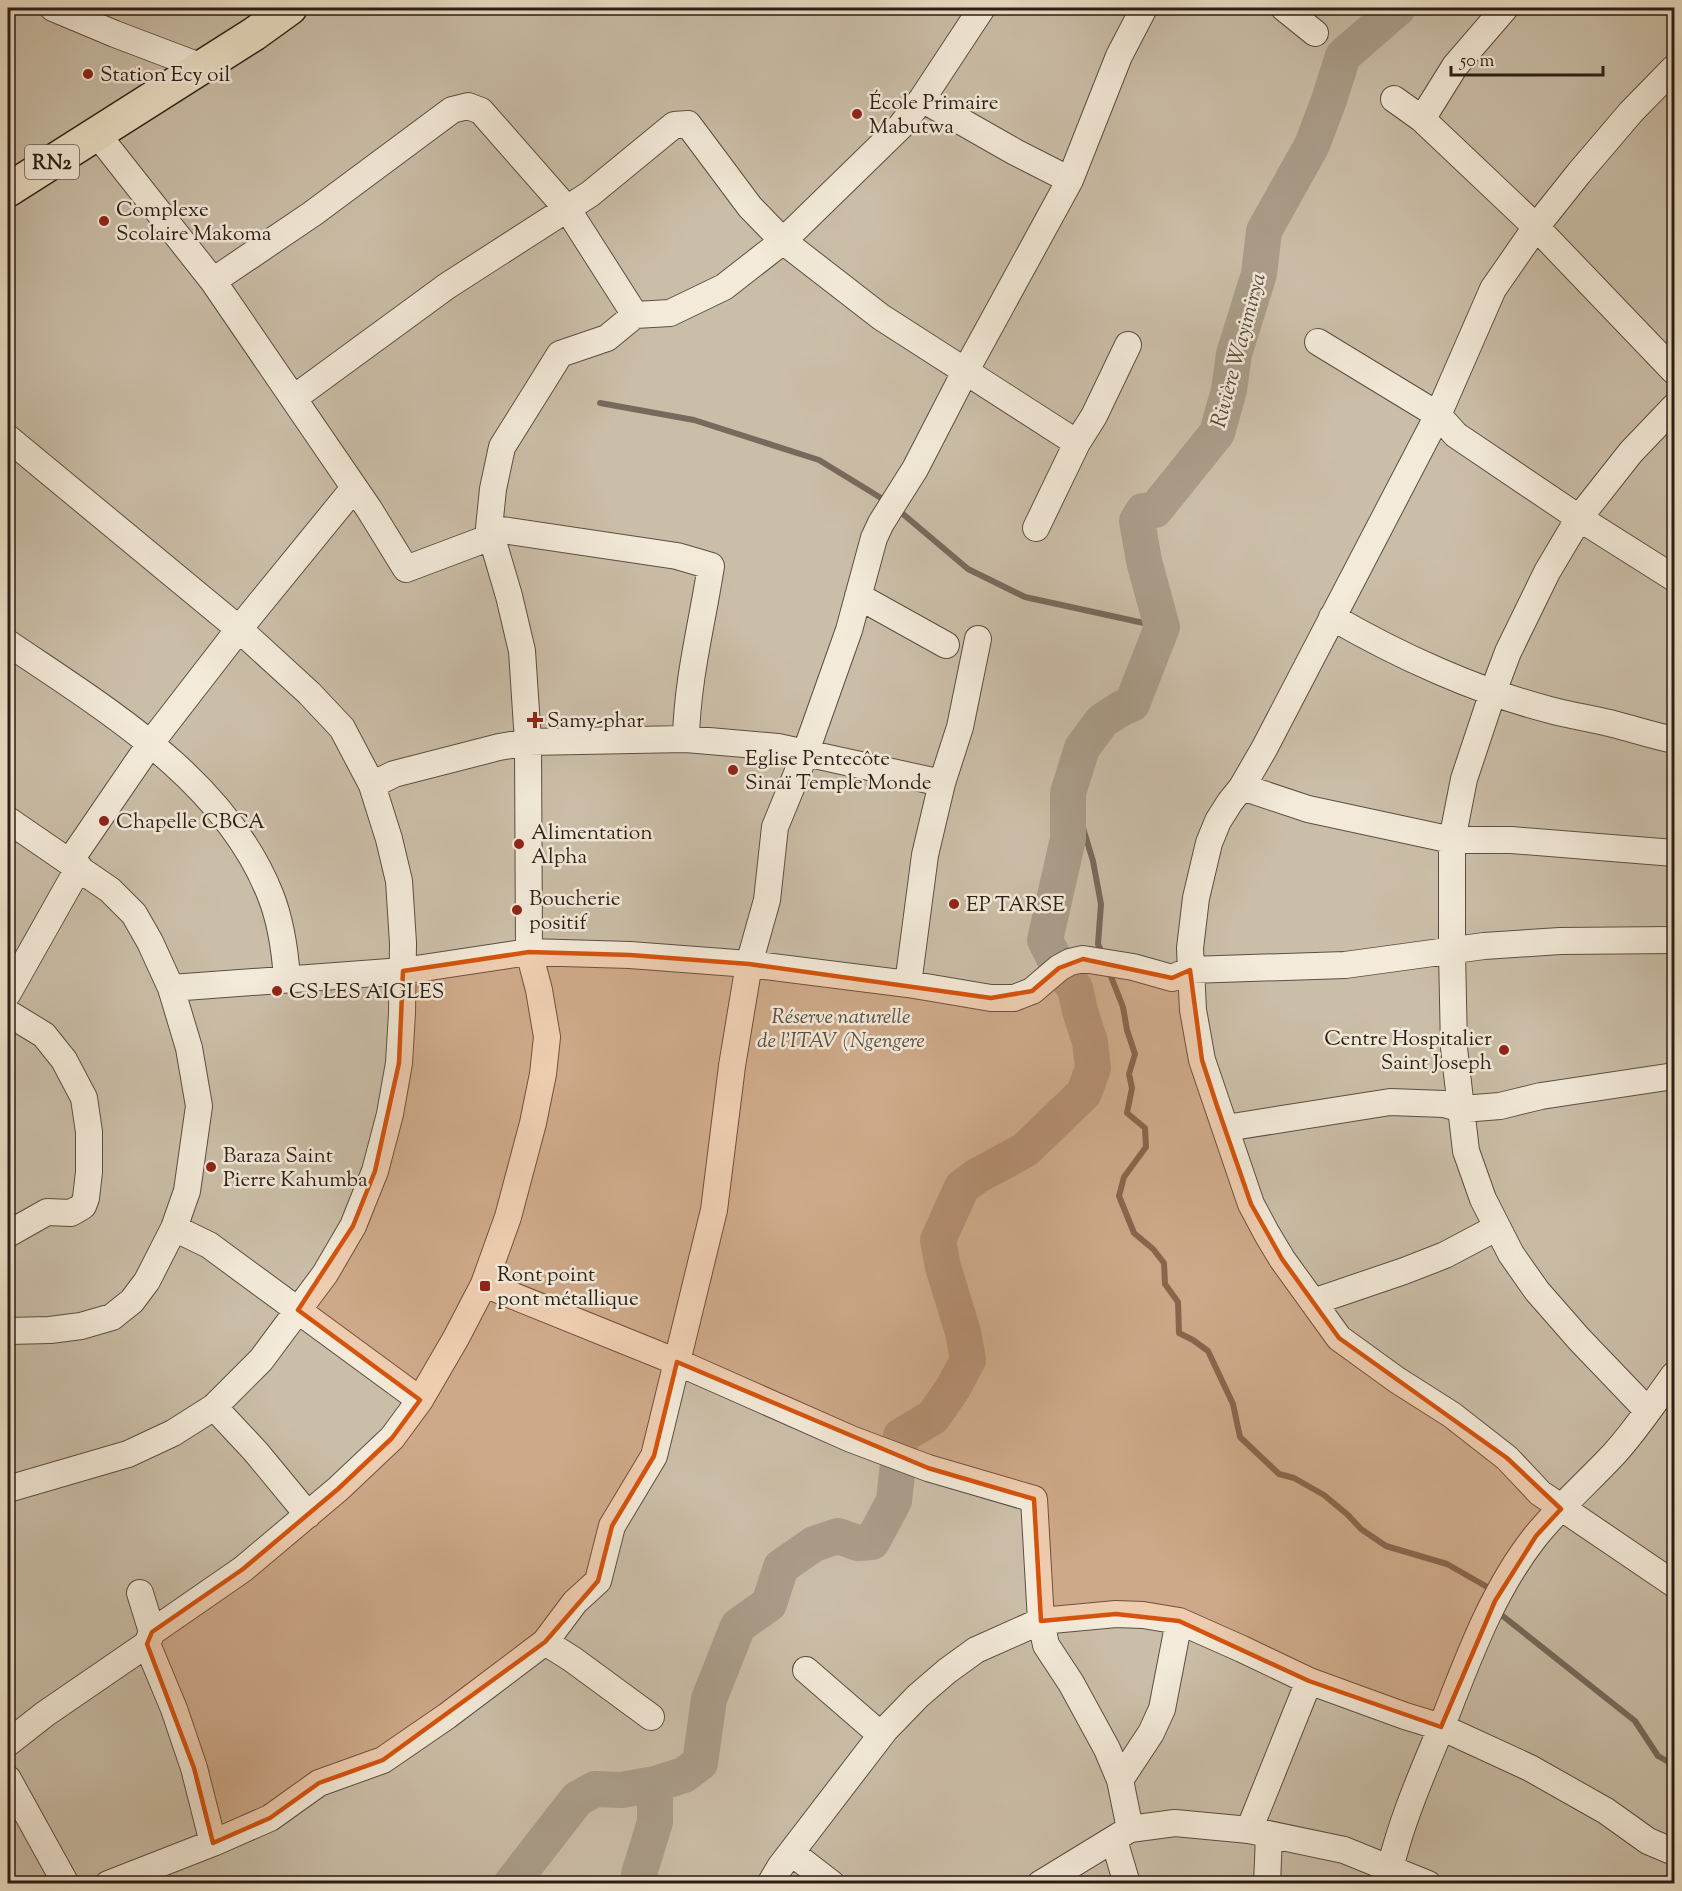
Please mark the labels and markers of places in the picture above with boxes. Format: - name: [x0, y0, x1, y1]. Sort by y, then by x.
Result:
- place label: Station Ecy oil: [100, 61, 231, 91]
- marker: Station Ecy oil: [81, 67, 95, 81]
- place label: École Primaire Mabutwa: [869, 89, 998, 143]
- marker: École Primaire Mabutwa: [850, 107, 864, 121]
- place label: Complexe Scolaire Makoma: [116, 196, 272, 250]
- marker: Complexe Scolaire Makoma: [97, 214, 111, 228]
- place label: Samy-phar: [547, 707, 644, 737]
- marker: Samy-phar: [528, 713, 542, 727]
- place label: Eglise Pentecôte Sinaï Temple Monde: [745, 745, 931, 799]
- marker: Eglise Pentecôte Sinaï Temple Monde: [726, 763, 740, 777]
- place label: Chapelle CBCA: [116, 808, 265, 838]
- marker: Chapelle CBCA: [97, 814, 111, 828]
- place label: Alimentation Alpha: [531, 819, 653, 873]
- marker: Alimentation Alpha: [512, 837, 526, 851]
- place label: Boucherie positif: [529, 885, 621, 939]
- place label: EP TARSE: [966, 891, 1065, 921]
- marker: EP TARSE: [947, 897, 961, 911]
- marker: Boucherie positif: [510, 903, 524, 917]
- place label: CS LES AIGLES: [289, 978, 444, 1008]
- marker: CS LES AIGLES: [270, 984, 284, 998]
- place label: Centre Hospitalier Saint Joseph: [1324, 1025, 1492, 1079]
- marker: Centre Hospitalier Saint Joseph: [1497, 1043, 1511, 1057]
- place label: Baraza Saint Pierre Kahumba: [223, 1142, 368, 1196]
- marker: Baraza Saint Pierre Kahumba: [204, 1160, 218, 1174]
- place label: Ront point pont métallique: [497, 1261, 639, 1315]
- marker: Ront point pont métallique: [478, 1279, 492, 1293]

